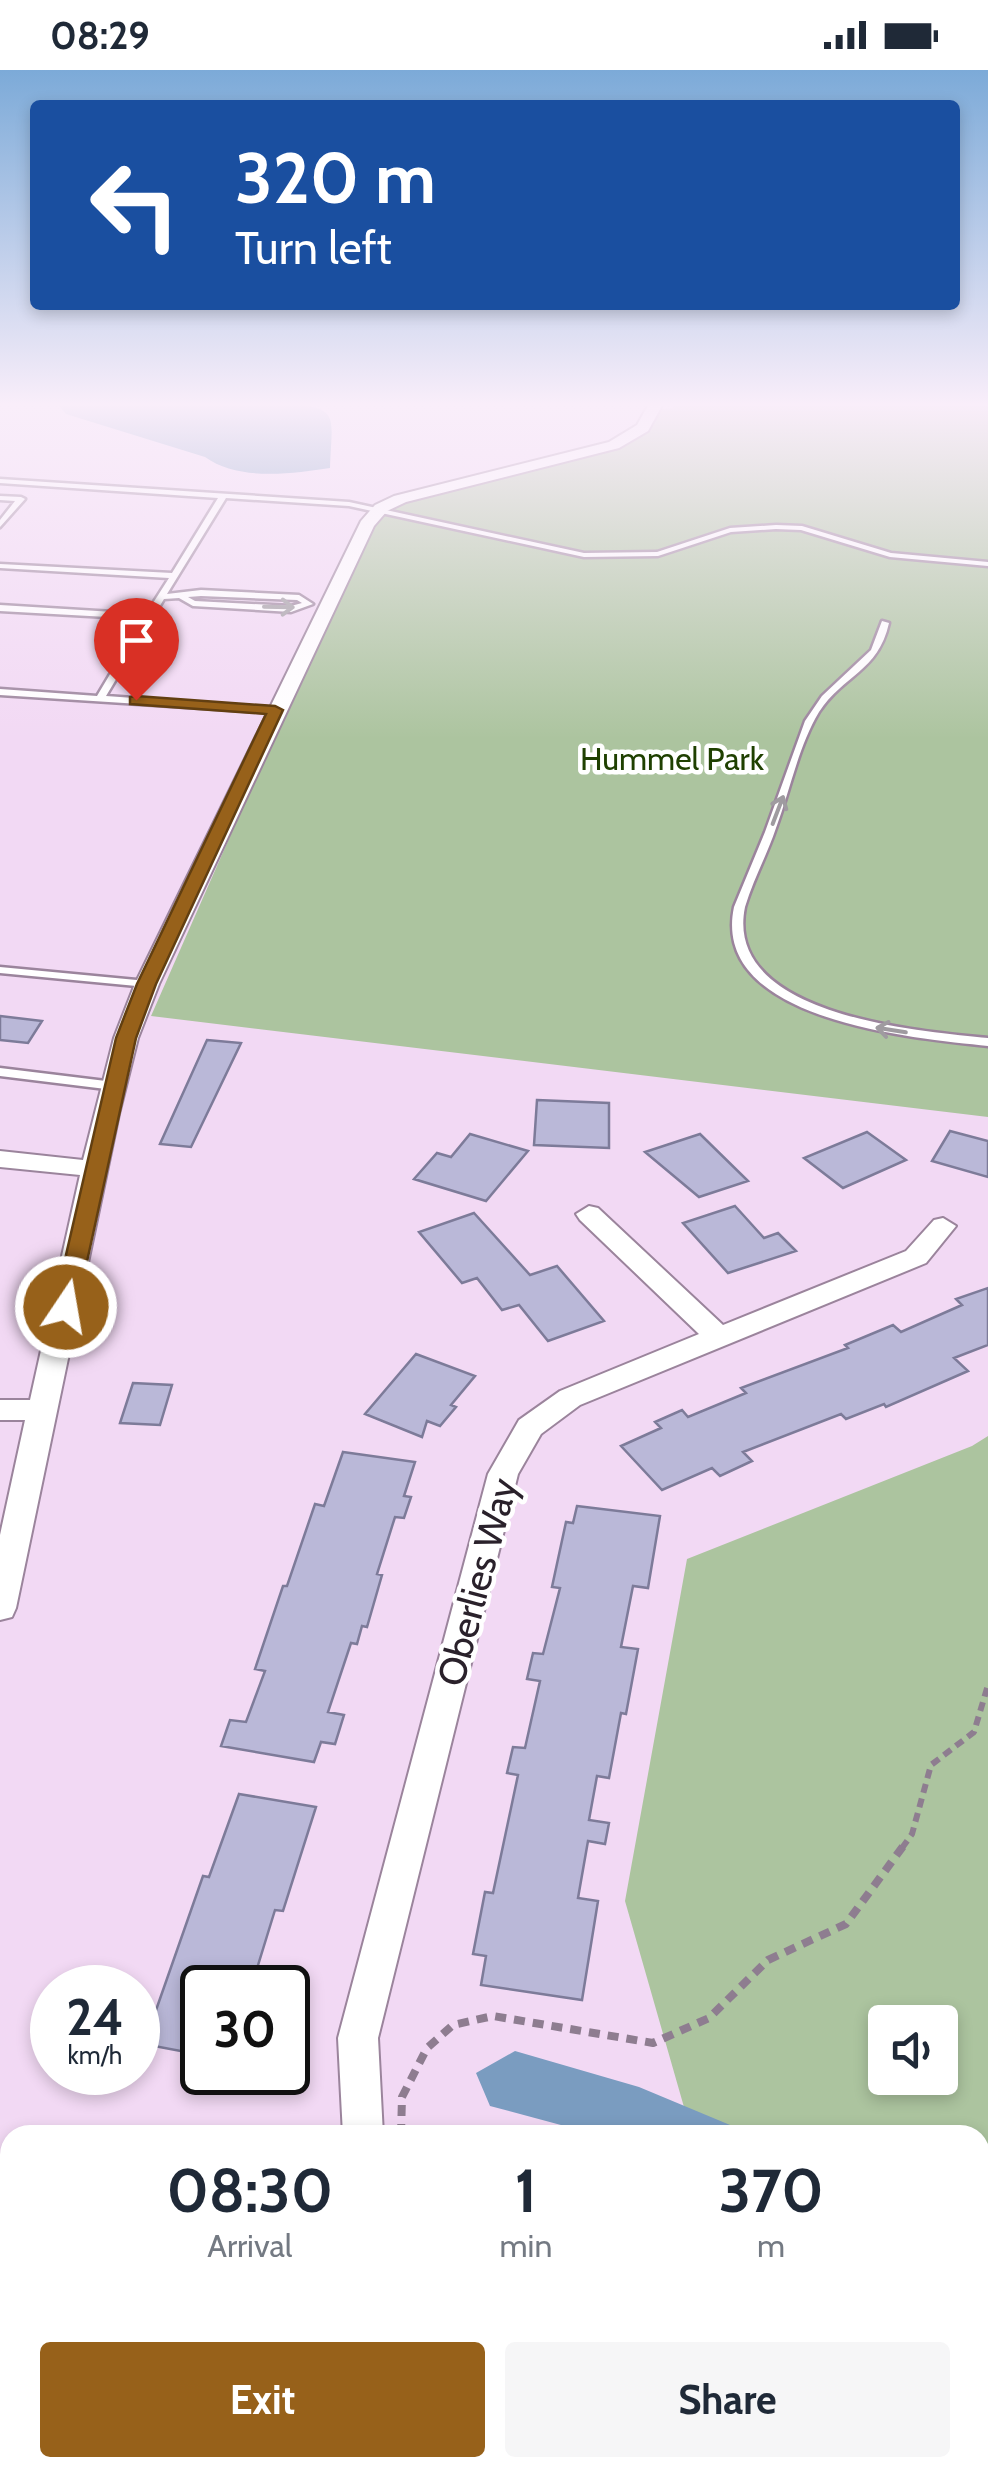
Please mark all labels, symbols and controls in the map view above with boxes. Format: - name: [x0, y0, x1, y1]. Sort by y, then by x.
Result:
- text: 08:29: [50, 12, 150, 59]
- text: 320 m: [235, 135, 436, 221]
- icon: left: [70, 140, 200, 270]
- text: Turn left: [235, 221, 392, 275]
- pin: [94, 598, 179, 701]
- one-way arrow: [262, 598, 294, 616]
- icon: arrive: [109, 613, 164, 668]
- park label: Hummel Park: [580, 739, 765, 778]
- one-way arrow: [770, 795, 788, 826]
- one-way arrow: [875, 1021, 908, 1039]
- position arrow: [14, 1255, 118, 1359]
- street label: Oberlies Way: [427, 1473, 527, 1691]
- speed limit sign: 30: [180, 1965, 310, 2095]
- text: 24: [66, 1987, 124, 2048]
- map controls: [868, 2005, 958, 2095]
- button: sound: [868, 2005, 958, 2095]
- text: km/h: [68, 2040, 122, 2070]
- text: 08:30: [166, 2154, 333, 2227]
- text: 1: [515, 2154, 537, 2227]
- text: 370: [719, 2154, 824, 2227]
- text: Arrival: [207, 2226, 292, 2265]
- text: min: [500, 2226, 552, 2265]
- text: m: [757, 2226, 785, 2265]
- button: Exit: [40, 2342, 485, 2457]
- button: Share: [505, 2342, 950, 2457]

